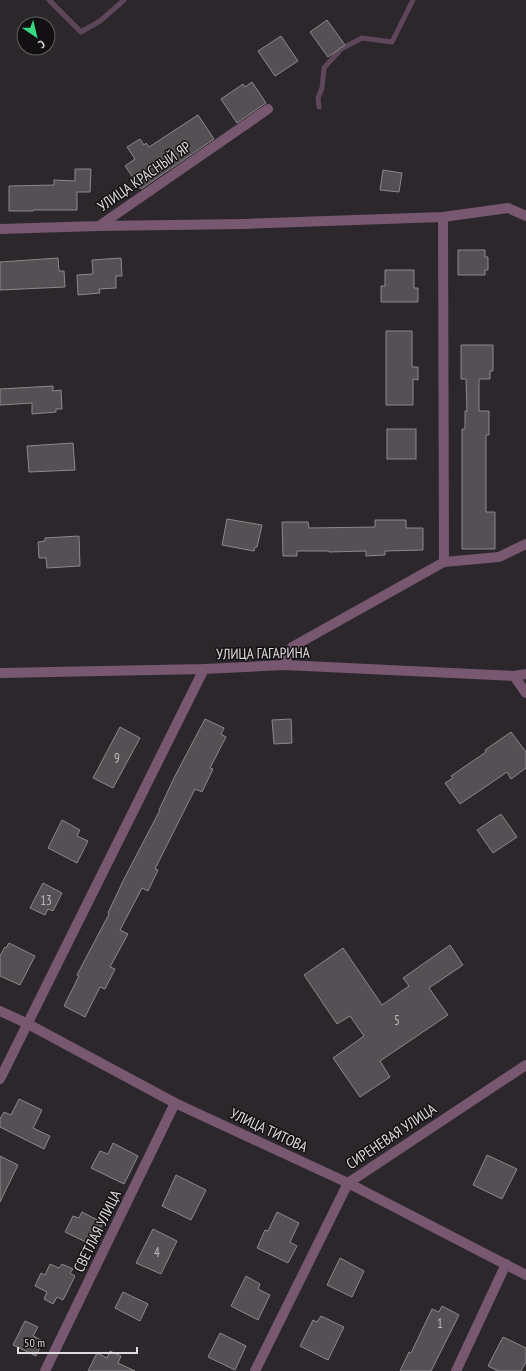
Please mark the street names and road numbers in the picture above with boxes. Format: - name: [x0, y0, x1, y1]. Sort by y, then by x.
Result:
- street label: УЛИЦА КРАСНЫЙ ЯР: [94, 137, 195, 215]
- street label: УЛИЦА ГАГАРИНА: [216, 643, 311, 663]
- street label: СИРЕНЕВАЯ УЛИЦА: [342, 1098, 440, 1173]
- street label: УЛИЦА ТИТОВА: [227, 1104, 312, 1157]
- street label: СВЕТЛАЯ УЛИЦА: [69, 1186, 125, 1275]

